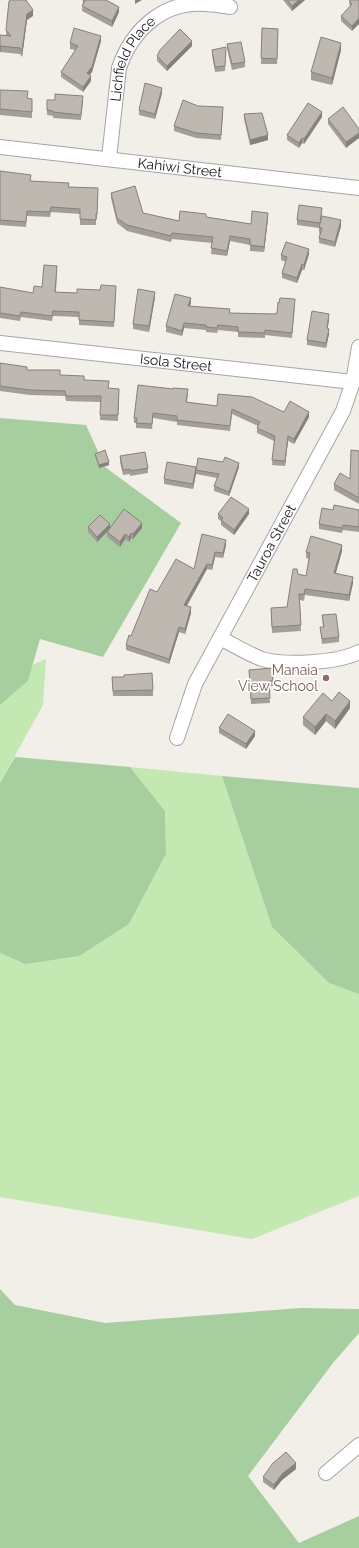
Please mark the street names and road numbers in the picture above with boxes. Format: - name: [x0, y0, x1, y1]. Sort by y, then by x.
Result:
- street label: Lichfield Place: [107, 13, 158, 102]
- street label: Kahiwi Street: [137, 155, 223, 180]
- street label: Isola Street: [139, 351, 213, 374]
- street label: Tauroa Street: [244, 501, 299, 585]

